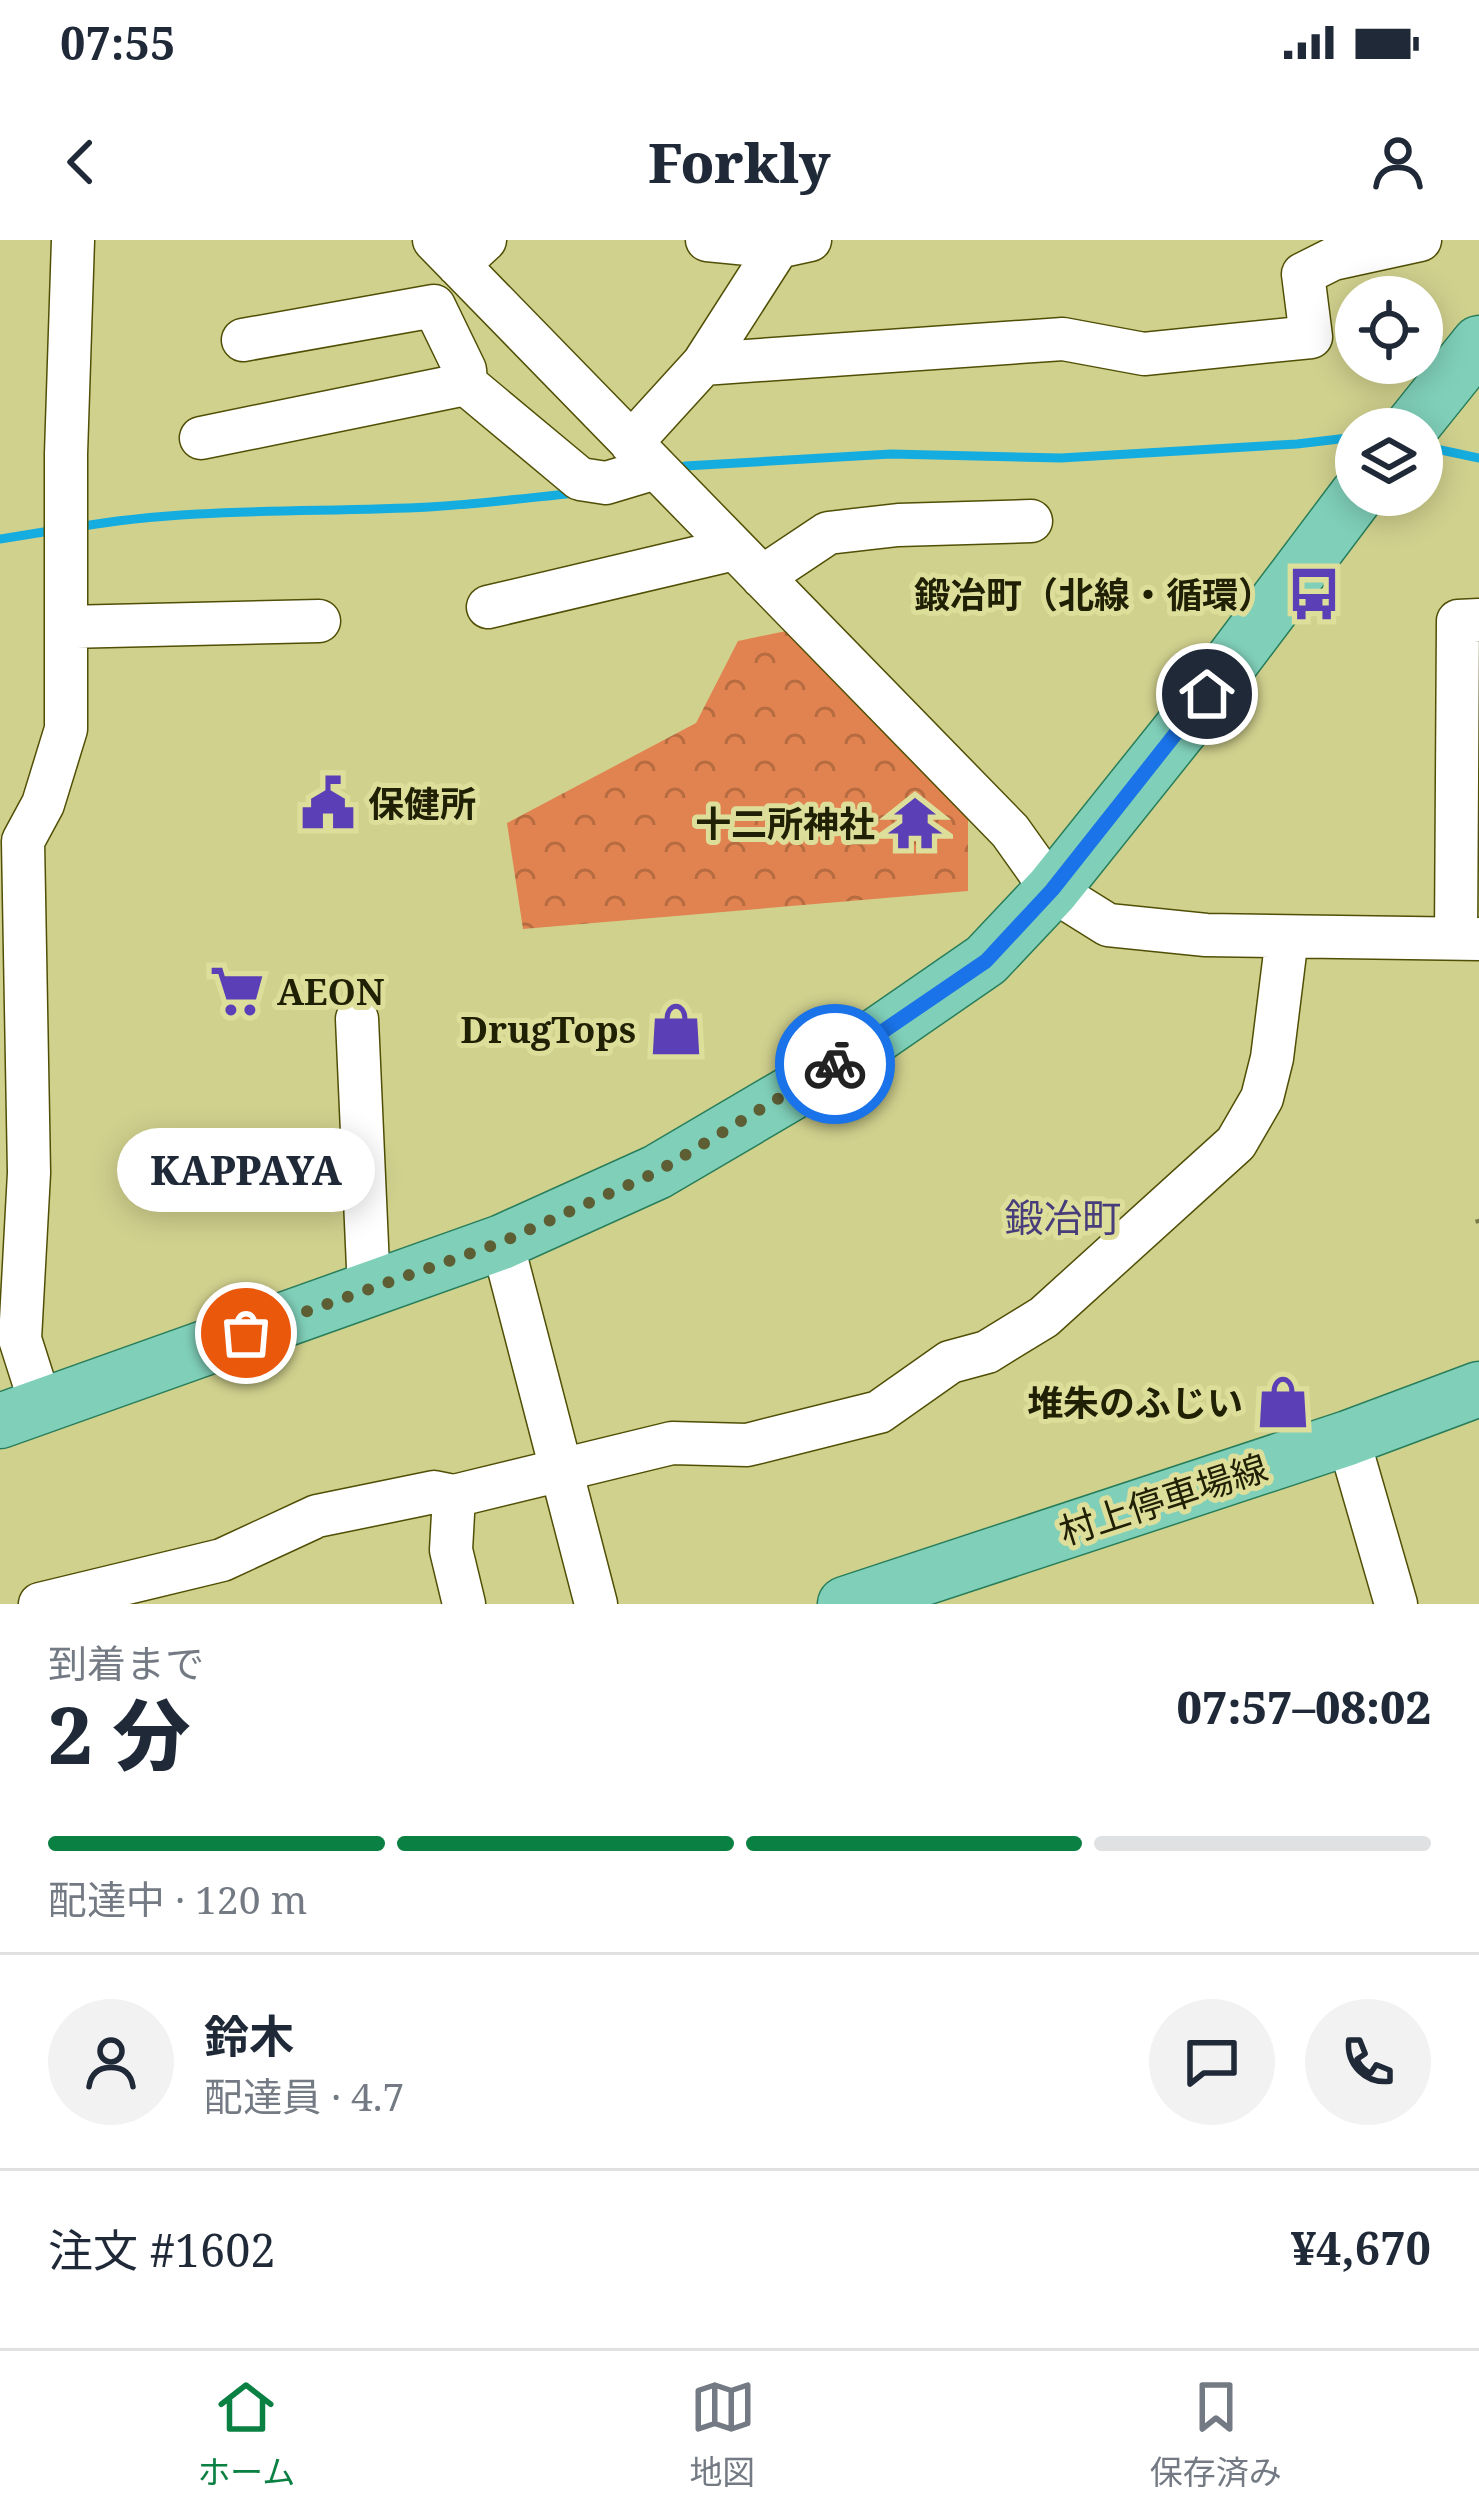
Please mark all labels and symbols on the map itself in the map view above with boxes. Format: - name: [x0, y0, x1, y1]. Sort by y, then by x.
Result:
- bus stop icon: 鍛冶町（北線・循環）: [1285, 565, 1343, 623]
- place label: 鍛冶町（北線・循環）: [914, 570, 1274, 619]
- pin: [1156, 643, 1258, 745]
- public building icon: 保健所: [299, 774, 357, 832]
- place label: 保健所: [368, 779, 476, 828]
- temple icon: 十二所神社: [886, 794, 944, 852]
- place label: 十二所神社: [695, 799, 875, 848]
- supermarket icon: AEON: [208, 962, 266, 1020]
- place label: AEON: [277, 967, 384, 1016]
- shop icon: DrugTops: [647, 1000, 705, 1058]
- courier: [775, 1004, 895, 1124]
- place label: DrugTops: [461, 1005, 636, 1054]
- callout: KAPPAYA: [117, 1129, 375, 1213]
- district label: 鍛冶町: [1004, 1190, 1122, 1243]
- pin: [195, 1282, 297, 1384]
- shop icon: 堆朱のふじい: [1254, 1373, 1312, 1431]
- place label: 堆朱のふじい: [1027, 1378, 1243, 1427]
- street label: 村上停車場線: [1053, 1442, 1273, 1556]

